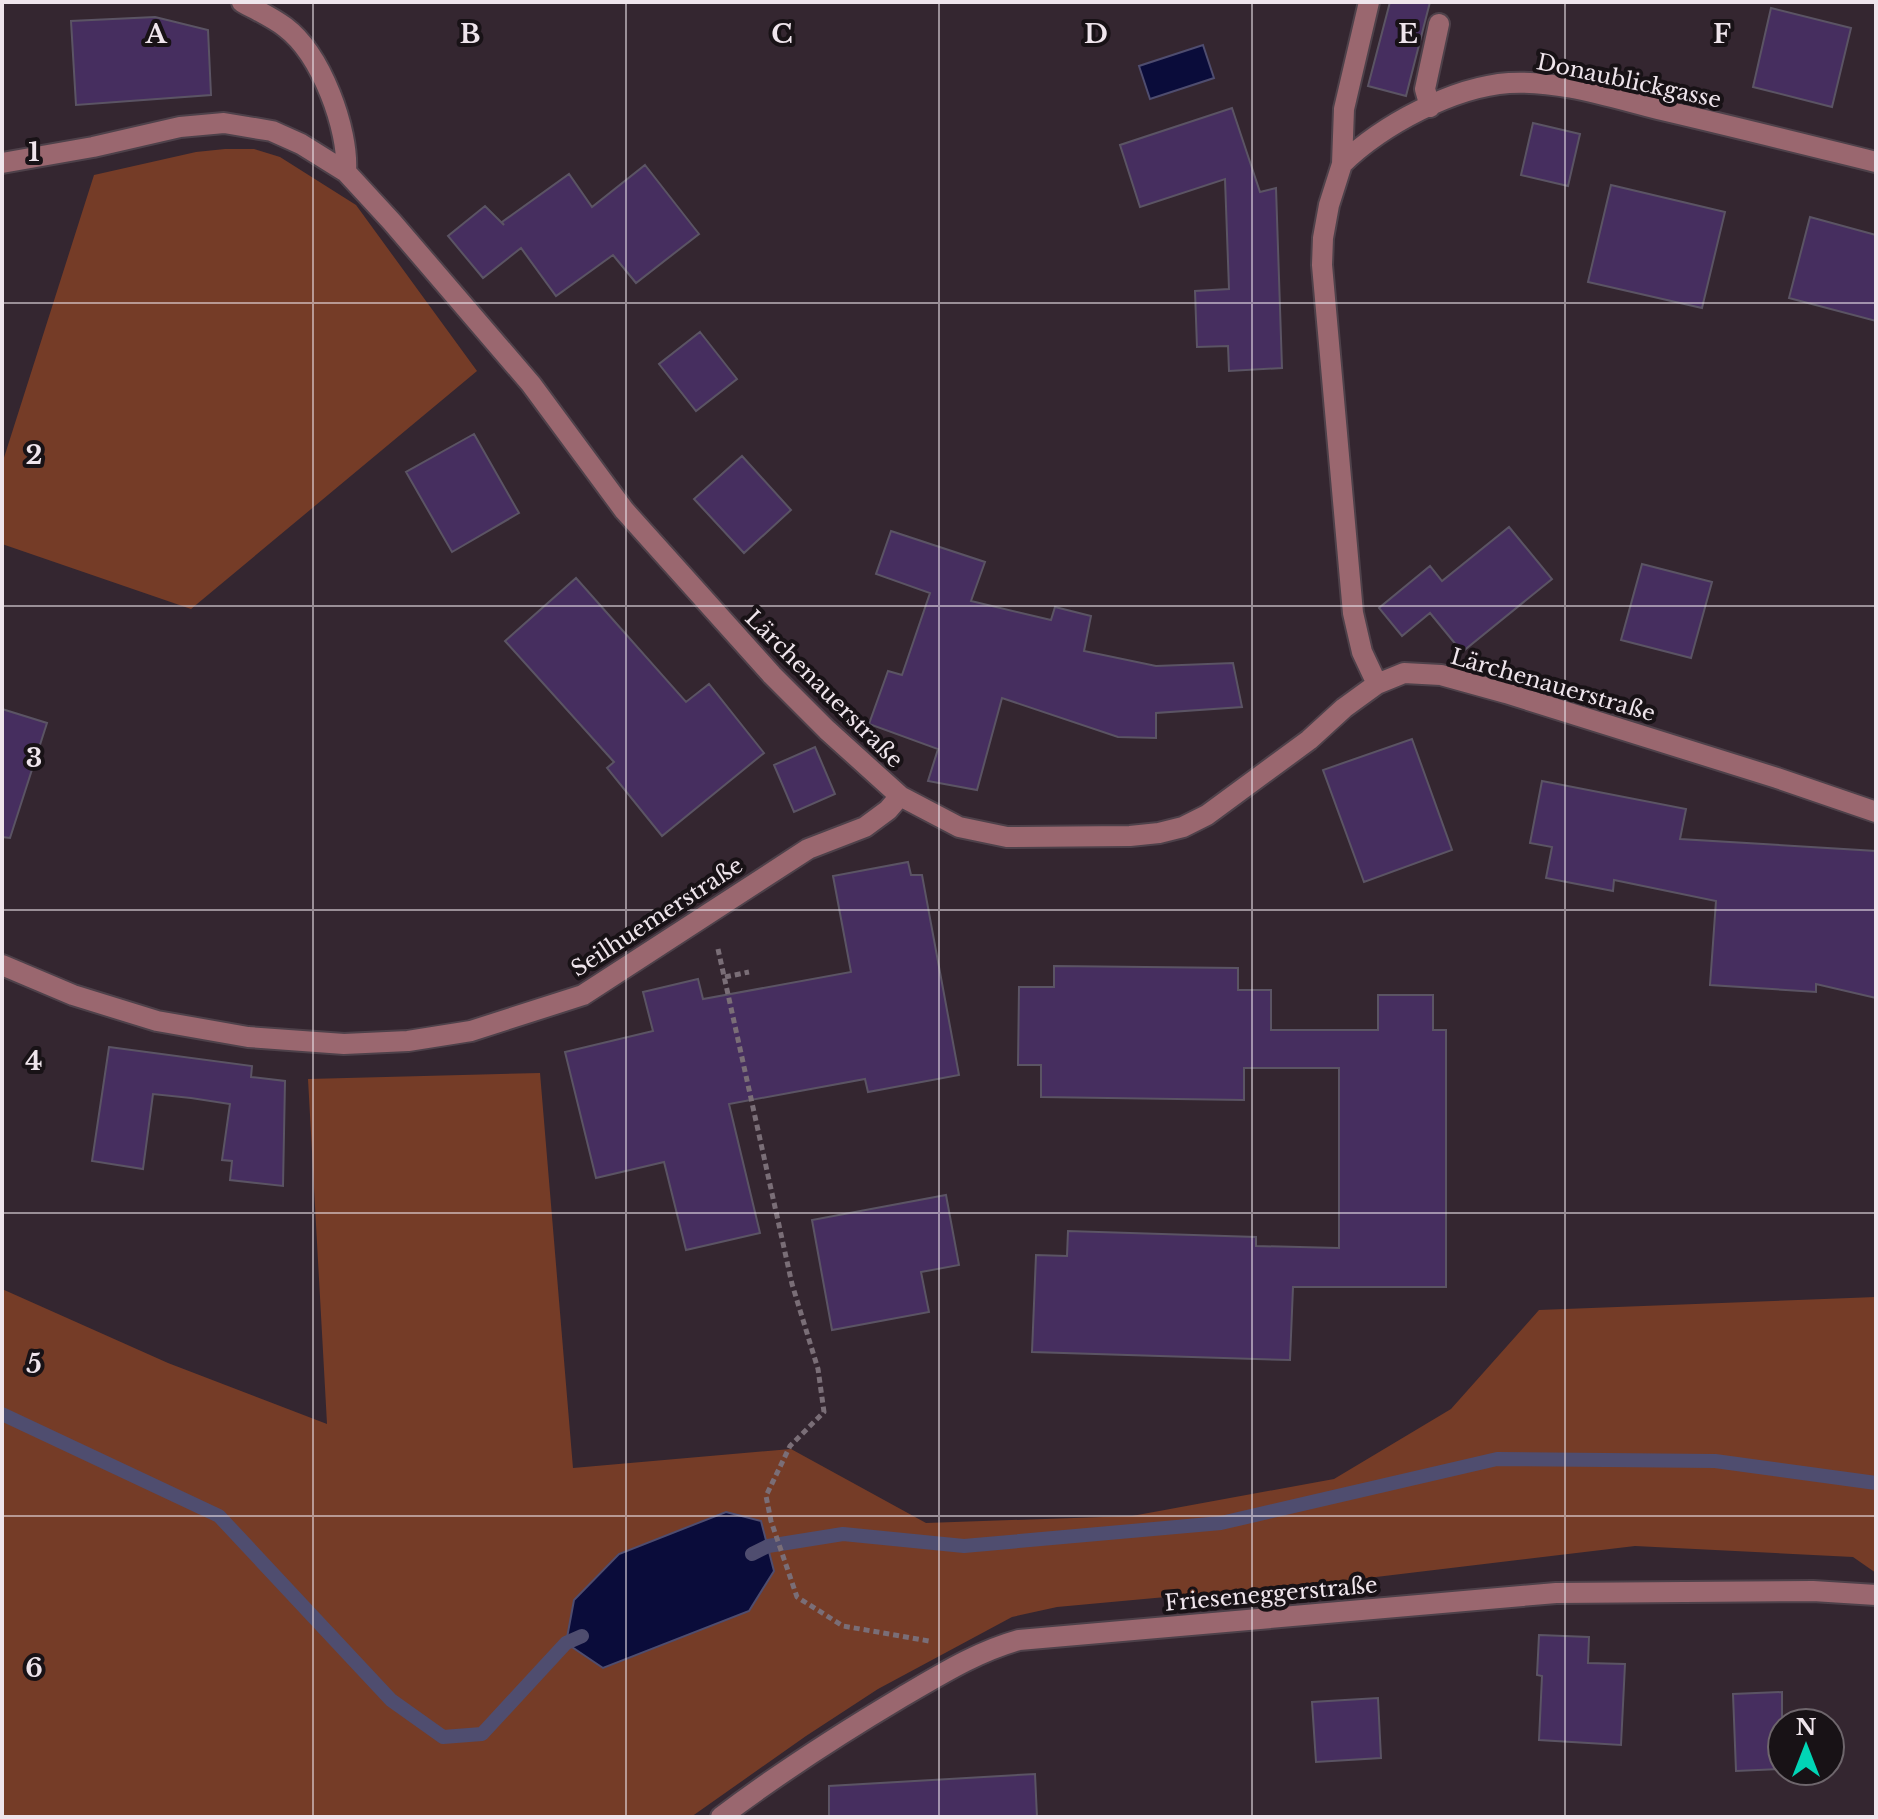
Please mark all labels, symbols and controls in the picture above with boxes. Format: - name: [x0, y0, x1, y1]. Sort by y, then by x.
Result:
- text: A: [144, 18, 167, 50]
- text: B: [460, 18, 480, 50]
- text: C: [771, 18, 793, 50]
- text: D: [1084, 18, 1108, 50]
- text: E: [1398, 18, 1418, 50]
- text: F: [1713, 18, 1731, 50]
- street label: Donaublickgasse: [1534, 48, 1724, 114]
- text: 1: [28, 136, 40, 168]
- text: 2: [26, 439, 42, 471]
- street label: Lärchenauerstraße: [740, 605, 908, 773]
- street label: Lärchenauerstraße: [1447, 643, 1659, 727]
- text: 3: [26, 742, 42, 774]
- street label: Seilhuemerstraße: [566, 851, 748, 983]
- text: 4: [25, 1045, 43, 1077]
- text: 5: [26, 1348, 42, 1380]
- street label: Frieseneggerstraße: [1163, 1571, 1379, 1617]
- text: 6: [25, 1652, 43, 1684]
- north arrow: [1766, 1707, 1846, 1787]
- text: N: [1796, 1714, 1817, 1741]

